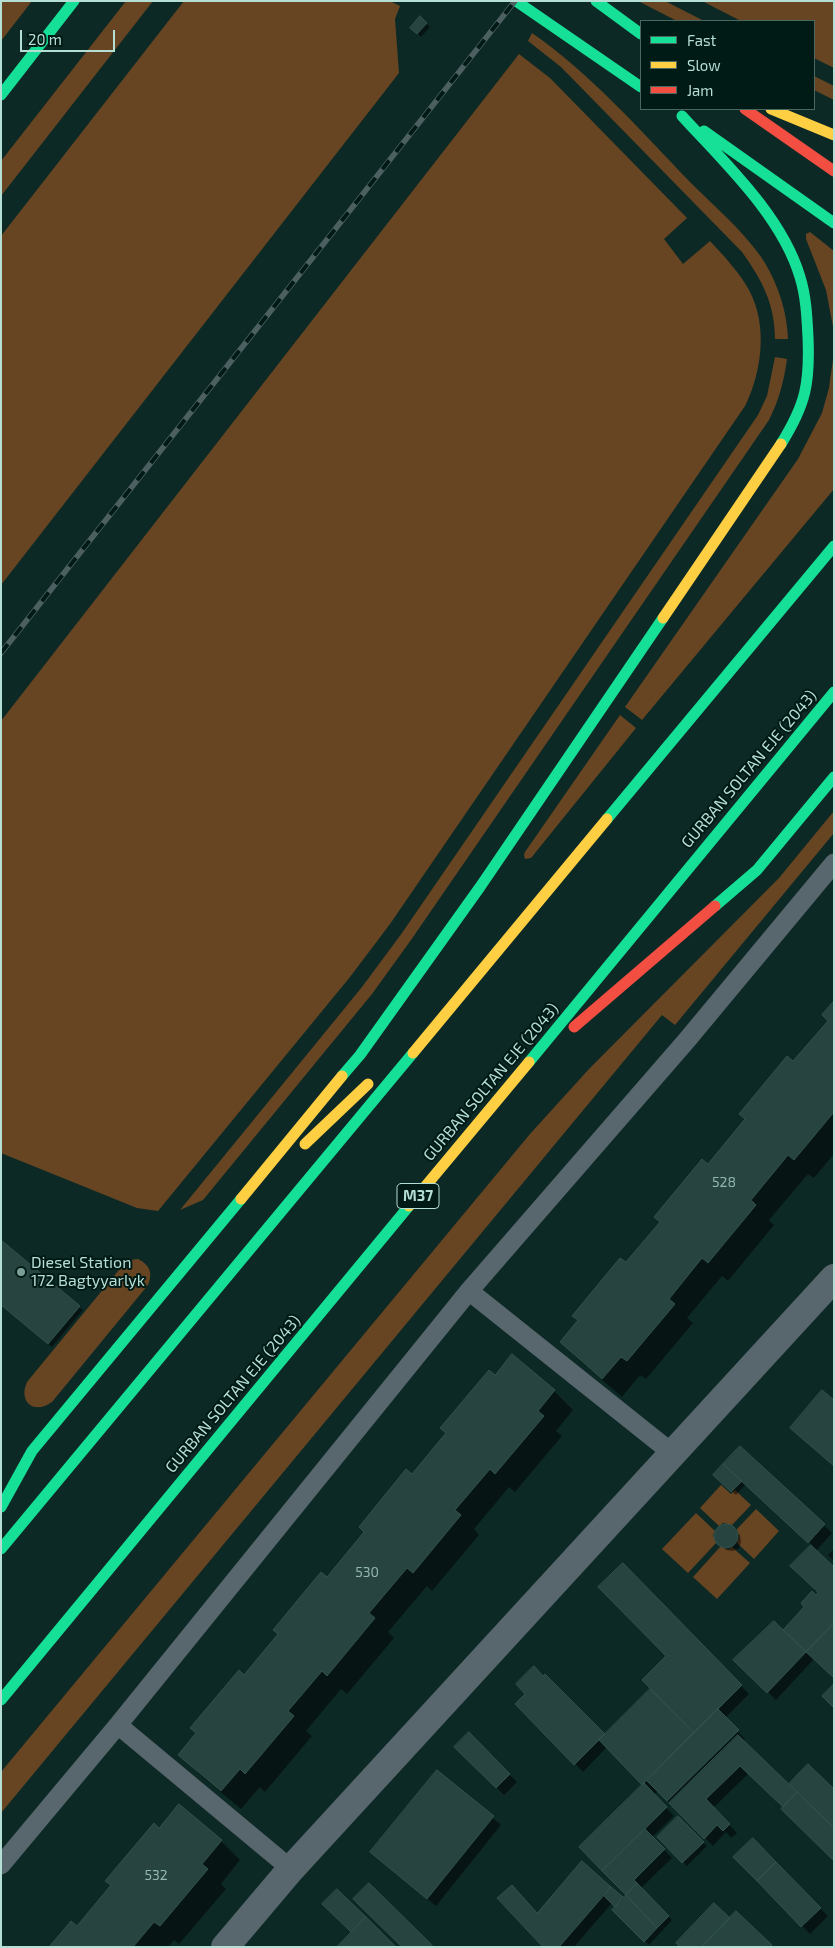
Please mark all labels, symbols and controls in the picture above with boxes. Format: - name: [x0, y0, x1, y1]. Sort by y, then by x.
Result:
- scale bar: [22, 20, 118, 52]
- legend: [640, 20, 815, 110]
- text: 20 m: [28, 30, 62, 48]
- text: Fast: [687, 31, 716, 49]
- text: Slow: [687, 56, 721, 74]
- text: Jam: [687, 81, 713, 99]
- street label: GURBAN SOLTAN EJE (2043): [677, 686, 821, 852]
- street label: GURBAN SOLTAN EJE (2043): [419, 999, 563, 1165]
- house number: 528: [712, 1174, 736, 1190]
- road number: M37: [397, 1184, 439, 1208]
- place label: Diesel Station 172 Bagtyyarlyk: [31, 1253, 145, 1291]
- marker: Diesel Station 172 Bagtyyarlyk: [15, 1266, 27, 1278]
- street label: GURBAN SOLTAN EJE (2043): [161, 1311, 305, 1477]
- house number: 530: [355, 1564, 379, 1580]
- house number: 532: [144, 1867, 168, 1883]

